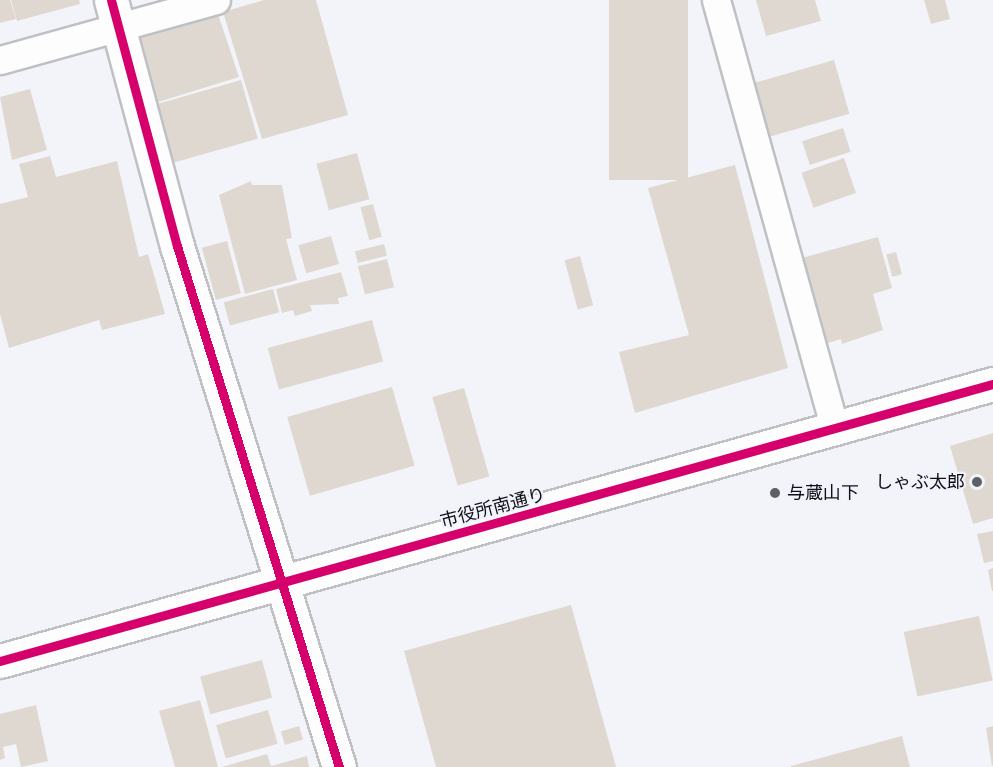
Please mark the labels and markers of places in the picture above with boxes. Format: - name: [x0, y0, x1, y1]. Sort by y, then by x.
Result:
- place label: しゃぶ太郎: [875, 471, 965, 493]
- marker: しゃぶ太郎: [970, 475, 984, 489]
- place label: 与蔵山下: [787, 482, 859, 504]
- marker: 与蔵山下: [768, 486, 782, 500]

